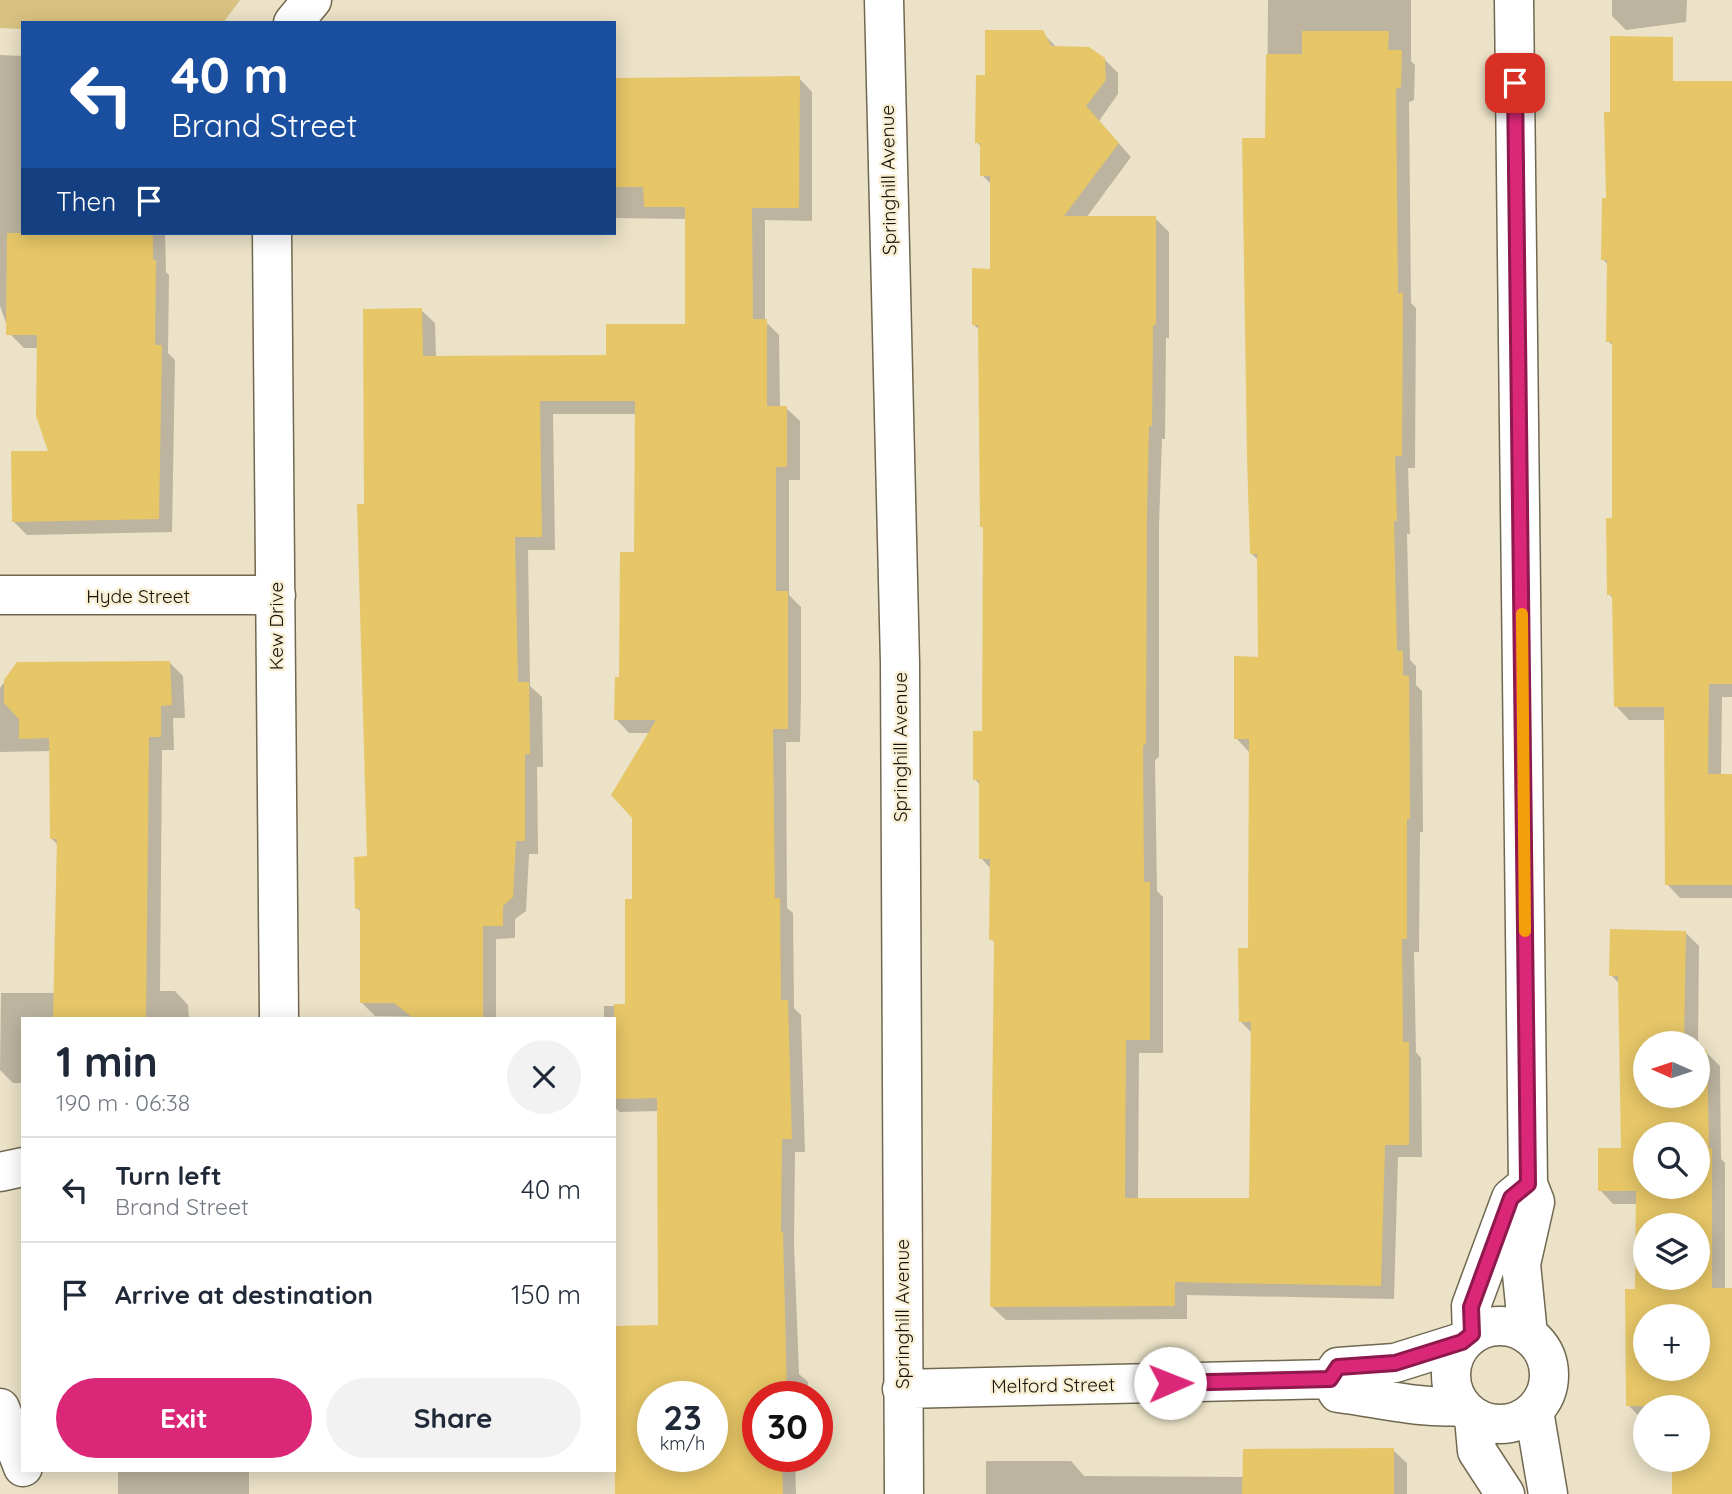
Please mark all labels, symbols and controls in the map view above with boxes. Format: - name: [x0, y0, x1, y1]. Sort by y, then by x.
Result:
- text: 40 m: [171, 44, 289, 105]
- icon: left: [56, 49, 147, 140]
- pin: [1485, 53, 1545, 113]
- icon: arrive: [1496, 64, 1534, 102]
- text: Brand Street: [171, 105, 357, 145]
- street label: Springhill Avenue: [875, 105, 901, 255]
- icon: arrive: [130, 182, 168, 220]
- text: Then: [56, 185, 116, 218]
- street label: Kew Drive: [264, 582, 288, 670]
- street label: Hyde Street: [86, 584, 190, 608]
- street label: Springhill Avenue: [888, 672, 912, 822]
- north arrow: [1633, 1031, 1710, 1108]
- map controls: [1633, 1031, 1710, 1472]
- text: 1 min: [56, 1035, 158, 1088]
- button: close: [507, 1040, 581, 1114]
- text: 190 m · 06:38: [56, 1088, 190, 1117]
- button: search: [1633, 1122, 1710, 1199]
- text: Turn left: [115, 1159, 222, 1192]
- icon: left: [56, 1171, 94, 1209]
- text: 40 m: [521, 1173, 581, 1206]
- text: Brand Street: [115, 1192, 249, 1221]
- button: layers: [1633, 1213, 1710, 1290]
- street label: Springhill Avenue: [890, 1239, 914, 1389]
- icon: arrive: [56, 1276, 94, 1314]
- text: Arrive at destination: [115, 1278, 373, 1311]
- text: 150 m: [511, 1278, 581, 1311]
- button: +: [1633, 1304, 1710, 1381]
- position arrow: [1133, 1346, 1207, 1420]
- street label: Melford Street: [991, 1372, 1115, 1398]
- button: Exit: [56, 1378, 312, 1458]
- button: Share: [326, 1378, 581, 1458]
- speed limit sign: 30: [742, 1381, 833, 1472]
- text: 23: [663, 1395, 702, 1439]
- button: −: [1633, 1395, 1710, 1472]
- text: km/h: [660, 1432, 705, 1455]

